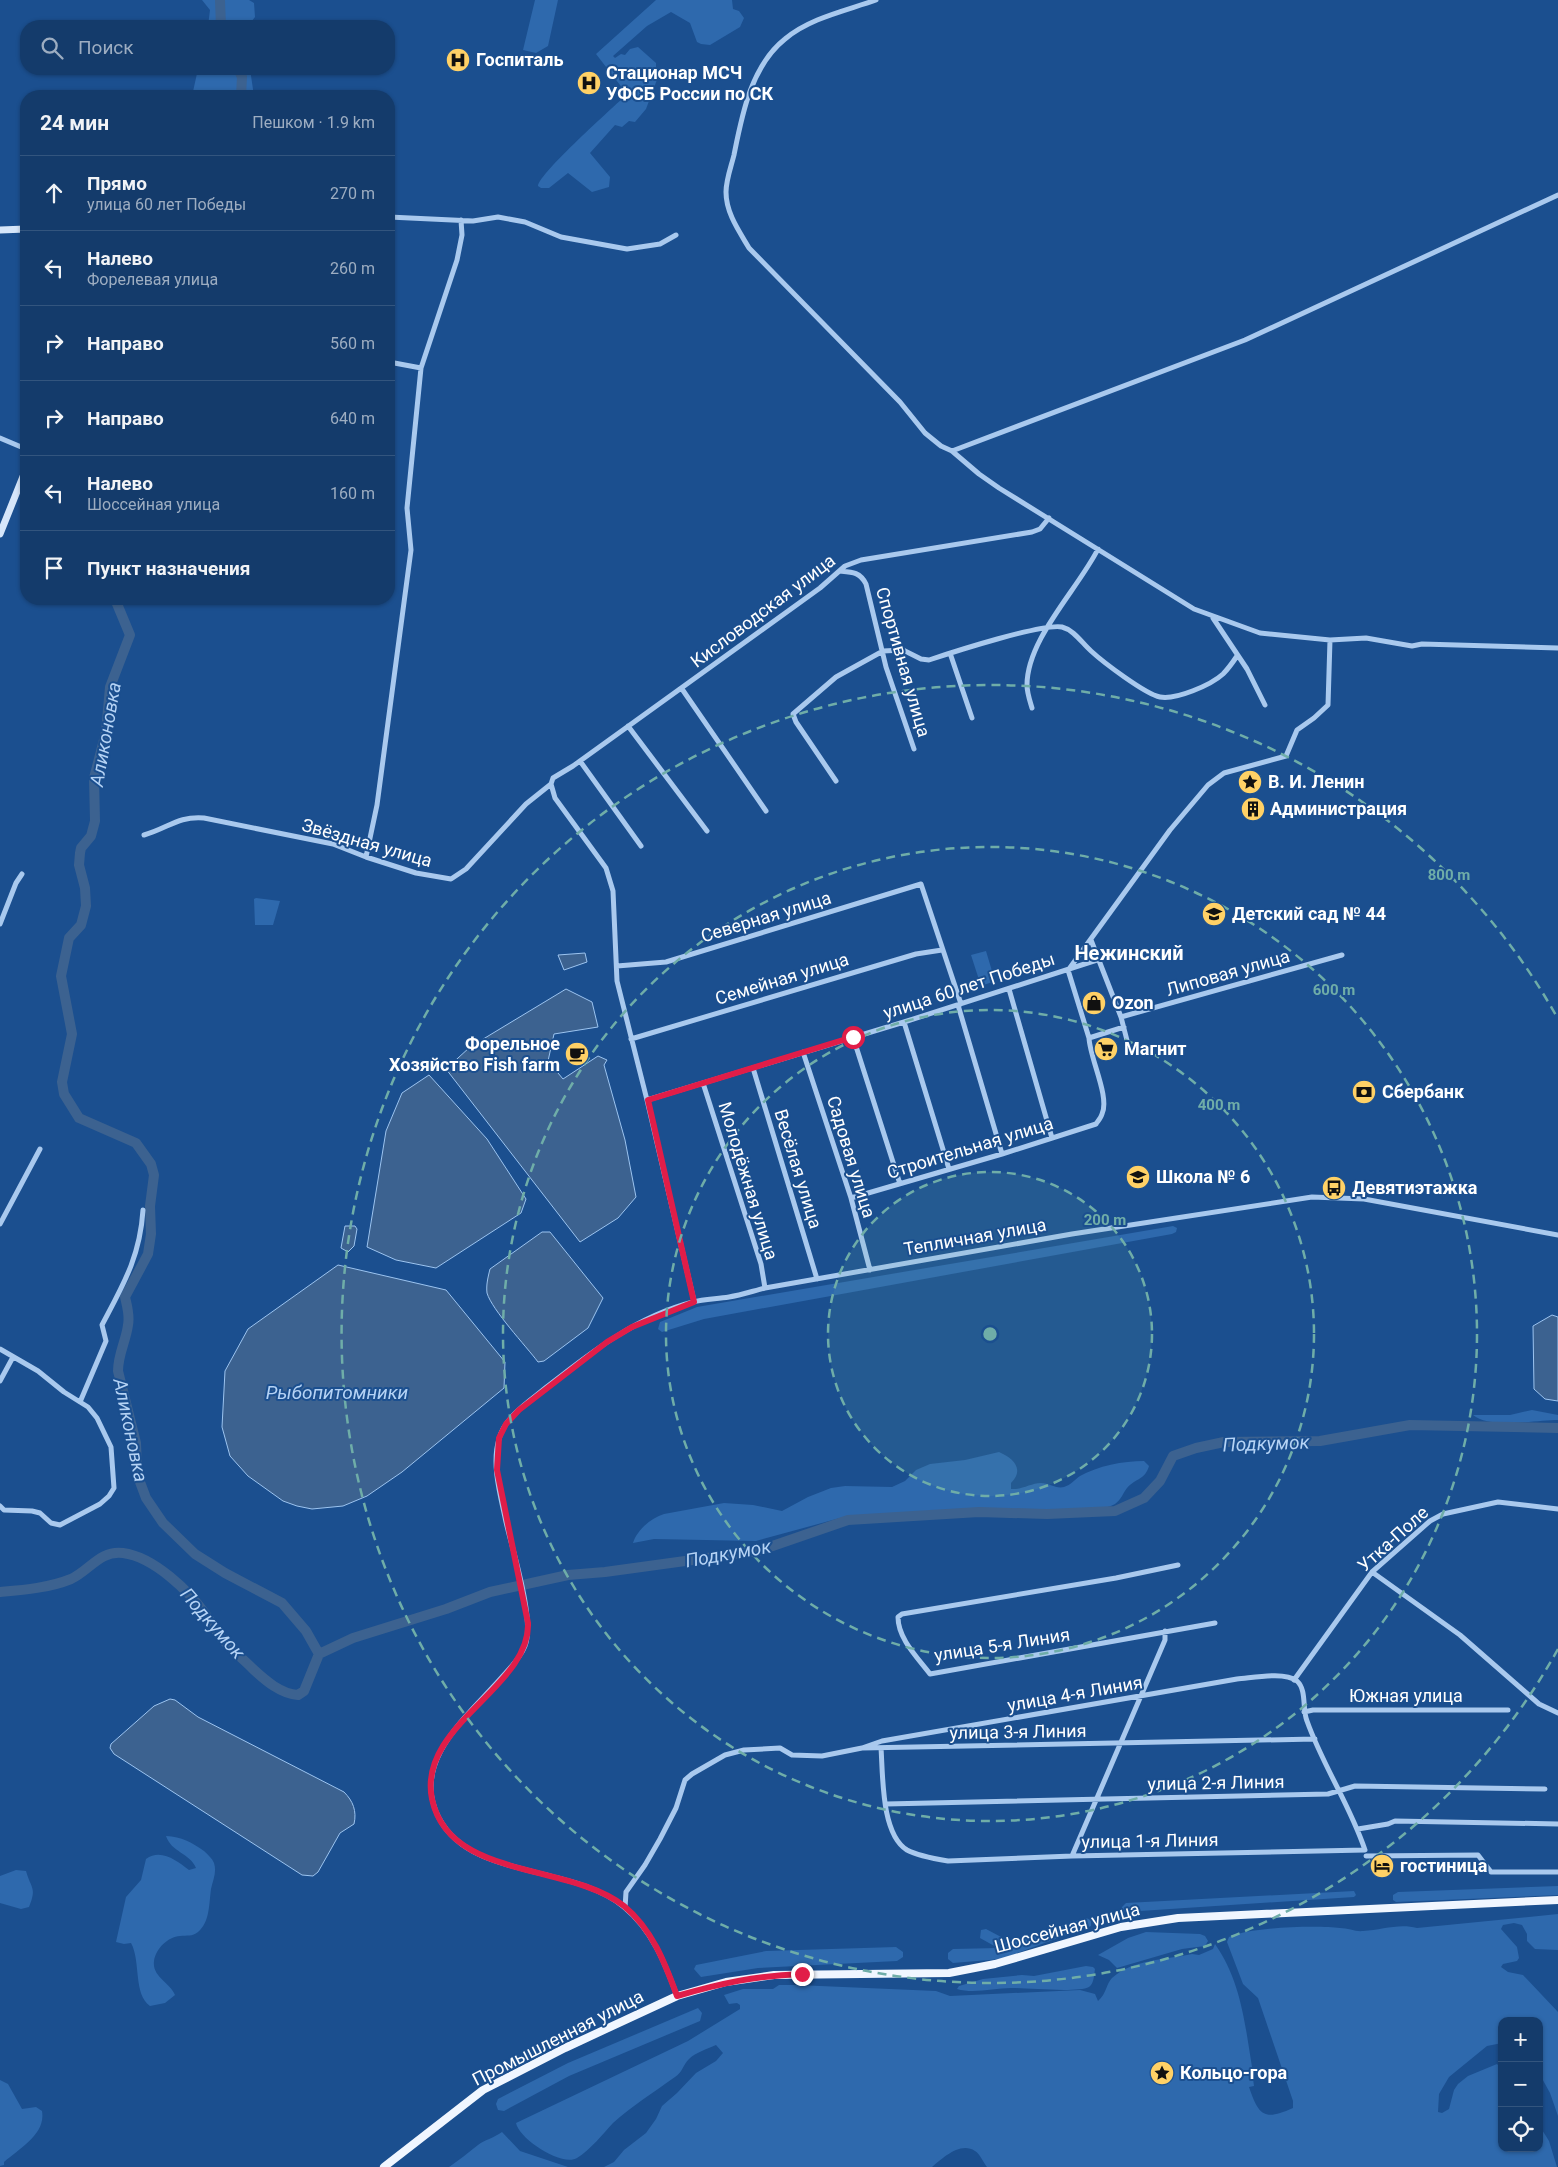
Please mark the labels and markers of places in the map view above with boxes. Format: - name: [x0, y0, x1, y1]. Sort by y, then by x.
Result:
- hospital icon: Госпиталь: [445, 47, 471, 73]
- place label: Госпиталь: [476, 49, 563, 70]
- place label: Стационар МСЧ УФСБ России по СК: [606, 62, 773, 104]
- hospital icon: Стационар МСЧ УФСБ России по СК: [576, 70, 602, 96]
- place icon: В. И. Ленин: [1237, 769, 1263, 795]
- place label: В. И. Ленин: [1268, 771, 1364, 792]
- building icon: Администрация: [1240, 796, 1266, 822]
- place label: Администрация: [1270, 798, 1407, 819]
- school or university icon: Детский сад № 44: [1201, 901, 1227, 927]
- place label: Детский сад № 44: [1232, 903, 1386, 924]
- shop icon: Ozon: [1081, 990, 1107, 1016]
- place label: Ozon: [1112, 992, 1154, 1013]
- place label: Форельное Хозяйство Fish farm: [389, 1033, 560, 1075]
- supermarket icon: Магнит: [1093, 1036, 1119, 1062]
- place label: Магнит: [1124, 1038, 1187, 1059]
- cafe icon: Форельное Хозяйство Fish farm: [564, 1041, 590, 1067]
- bank icon: Сбербанк: [1351, 1079, 1377, 1105]
- place label: Сбербанк: [1382, 1081, 1465, 1102]
- school or university icon: Школа № 6: [1125, 1164, 1151, 1190]
- place label: Школа № 6: [1156, 1166, 1250, 1187]
- bus stop icon: Девятиэтажка: [1321, 1175, 1347, 1201]
- place label: Девятиэтажка: [1352, 1177, 1478, 1198]
- centre of rings: [981, 1325, 999, 1343]
- hotel icon: гостиница: [1369, 1853, 1395, 1879]
- place label: гостиница: [1400, 1855, 1488, 1876]
- place icon: Кольцо-гора: [1149, 2060, 1175, 2086]
- place label: Кольцо-гора: [1180, 2062, 1288, 2083]

